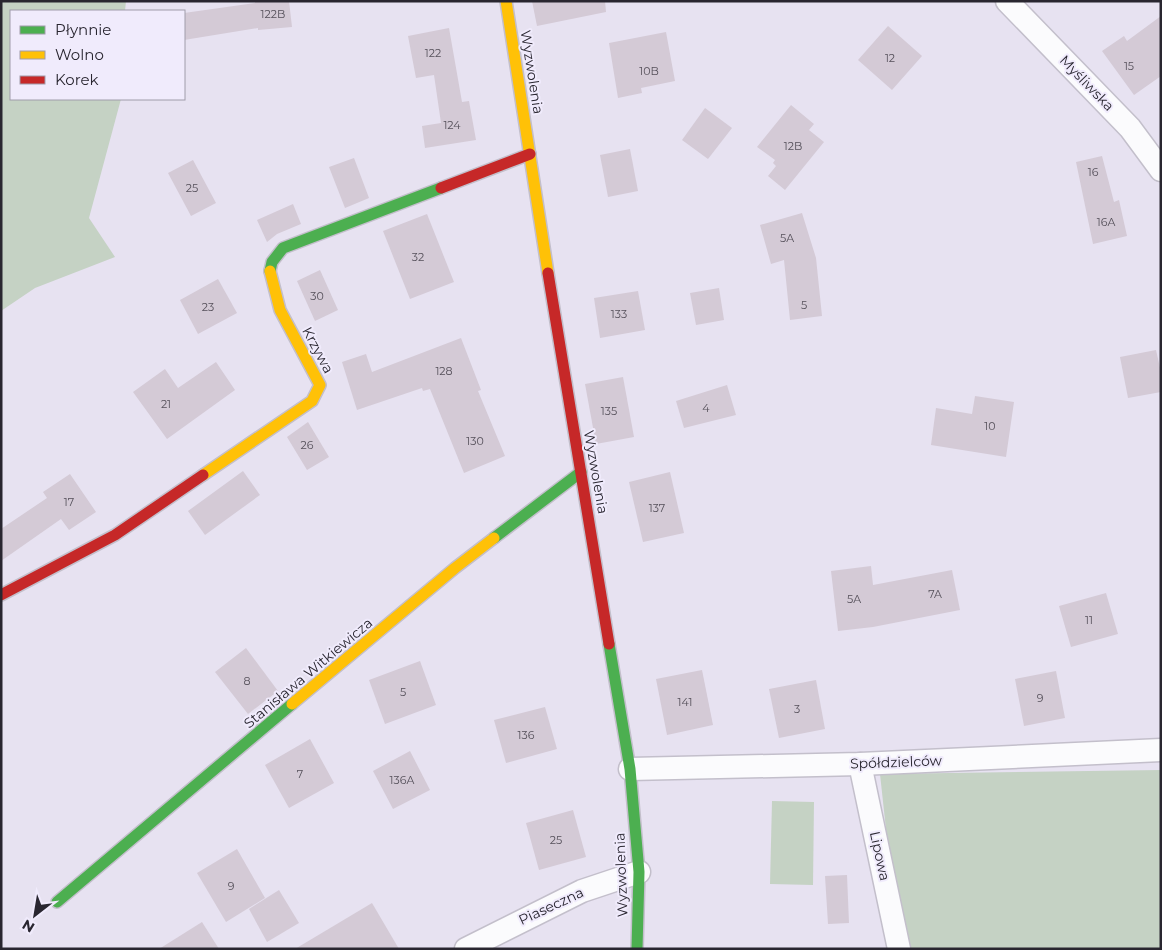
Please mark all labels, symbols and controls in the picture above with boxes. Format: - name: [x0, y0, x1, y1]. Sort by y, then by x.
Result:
- house number: 122B: [261, 7, 285, 21]
- legend: [10, 10, 185, 100]
- text: Płynnie: [55, 20, 111, 39]
- street label: Wyzwolenia: [516, 29, 548, 115]
- text: Wolno: [55, 45, 104, 64]
- house number: 122: [425, 46, 441, 60]
- house number: 12: [885, 51, 895, 65]
- street label: Myśliwska: [1056, 51, 1118, 115]
- house number: 15: [1124, 59, 1134, 73]
- house number: 10B: [639, 64, 659, 78]
- text: Korek: [55, 70, 99, 89]
- house number: 124: [443, 118, 461, 132]
- house number: 12B: [784, 139, 802, 153]
- house number: 16: [1088, 165, 1099, 179]
- house number: 25: [186, 181, 198, 195]
- house number: 16A: [1097, 215, 1115, 229]
- house number: 5A: [780, 231, 794, 245]
- house number: 32: [412, 250, 424, 264]
- house number: 30: [310, 289, 324, 303]
- house number: 5: [801, 298, 807, 312]
- house number: 23: [202, 300, 214, 314]
- house number: 133: [611, 307, 627, 321]
- street label: Krzywa: [298, 324, 338, 376]
- house number: 128: [435, 364, 453, 378]
- house number: 21: [161, 397, 171, 411]
- house number: 4: [702, 401, 710, 415]
- house number: 135: [601, 404, 617, 418]
- house number: 10: [984, 419, 996, 433]
- street label: Wyzwolenia: [580, 429, 612, 515]
- house number: 130: [466, 434, 484, 448]
- house number: 26: [301, 438, 314, 452]
- house number: 17: [64, 495, 74, 509]
- house number: 137: [649, 501, 665, 515]
- house number: 7A: [928, 587, 942, 601]
- house number: 5A: [847, 592, 861, 606]
- house number: 11: [1085, 613, 1093, 627]
- street label: Stanisława Witkiewicza: [240, 614, 376, 732]
- house number: 8: [243, 674, 251, 688]
- house number: 5: [400, 685, 406, 699]
- house number: 9: [1037, 691, 1044, 705]
- house number: 141: [678, 695, 692, 709]
- house number: 3: [794, 702, 800, 716]
- house number: 136: [518, 728, 535, 742]
- street label: Spółdzielców: [850, 751, 943, 773]
- house number: 7: [297, 767, 303, 781]
- house number: 136A: [390, 773, 415, 787]
- street label: Lipowa: [866, 829, 894, 883]
- street label: Wyzwolenia: [611, 832, 631, 918]
- house number: 25: [550, 833, 562, 847]
- house number: 9: [228, 879, 235, 893]
- street label: Piaseczna: [515, 883, 587, 929]
- north arrow: [10, 890, 60, 940]
- text: N: [19, 916, 38, 937]

